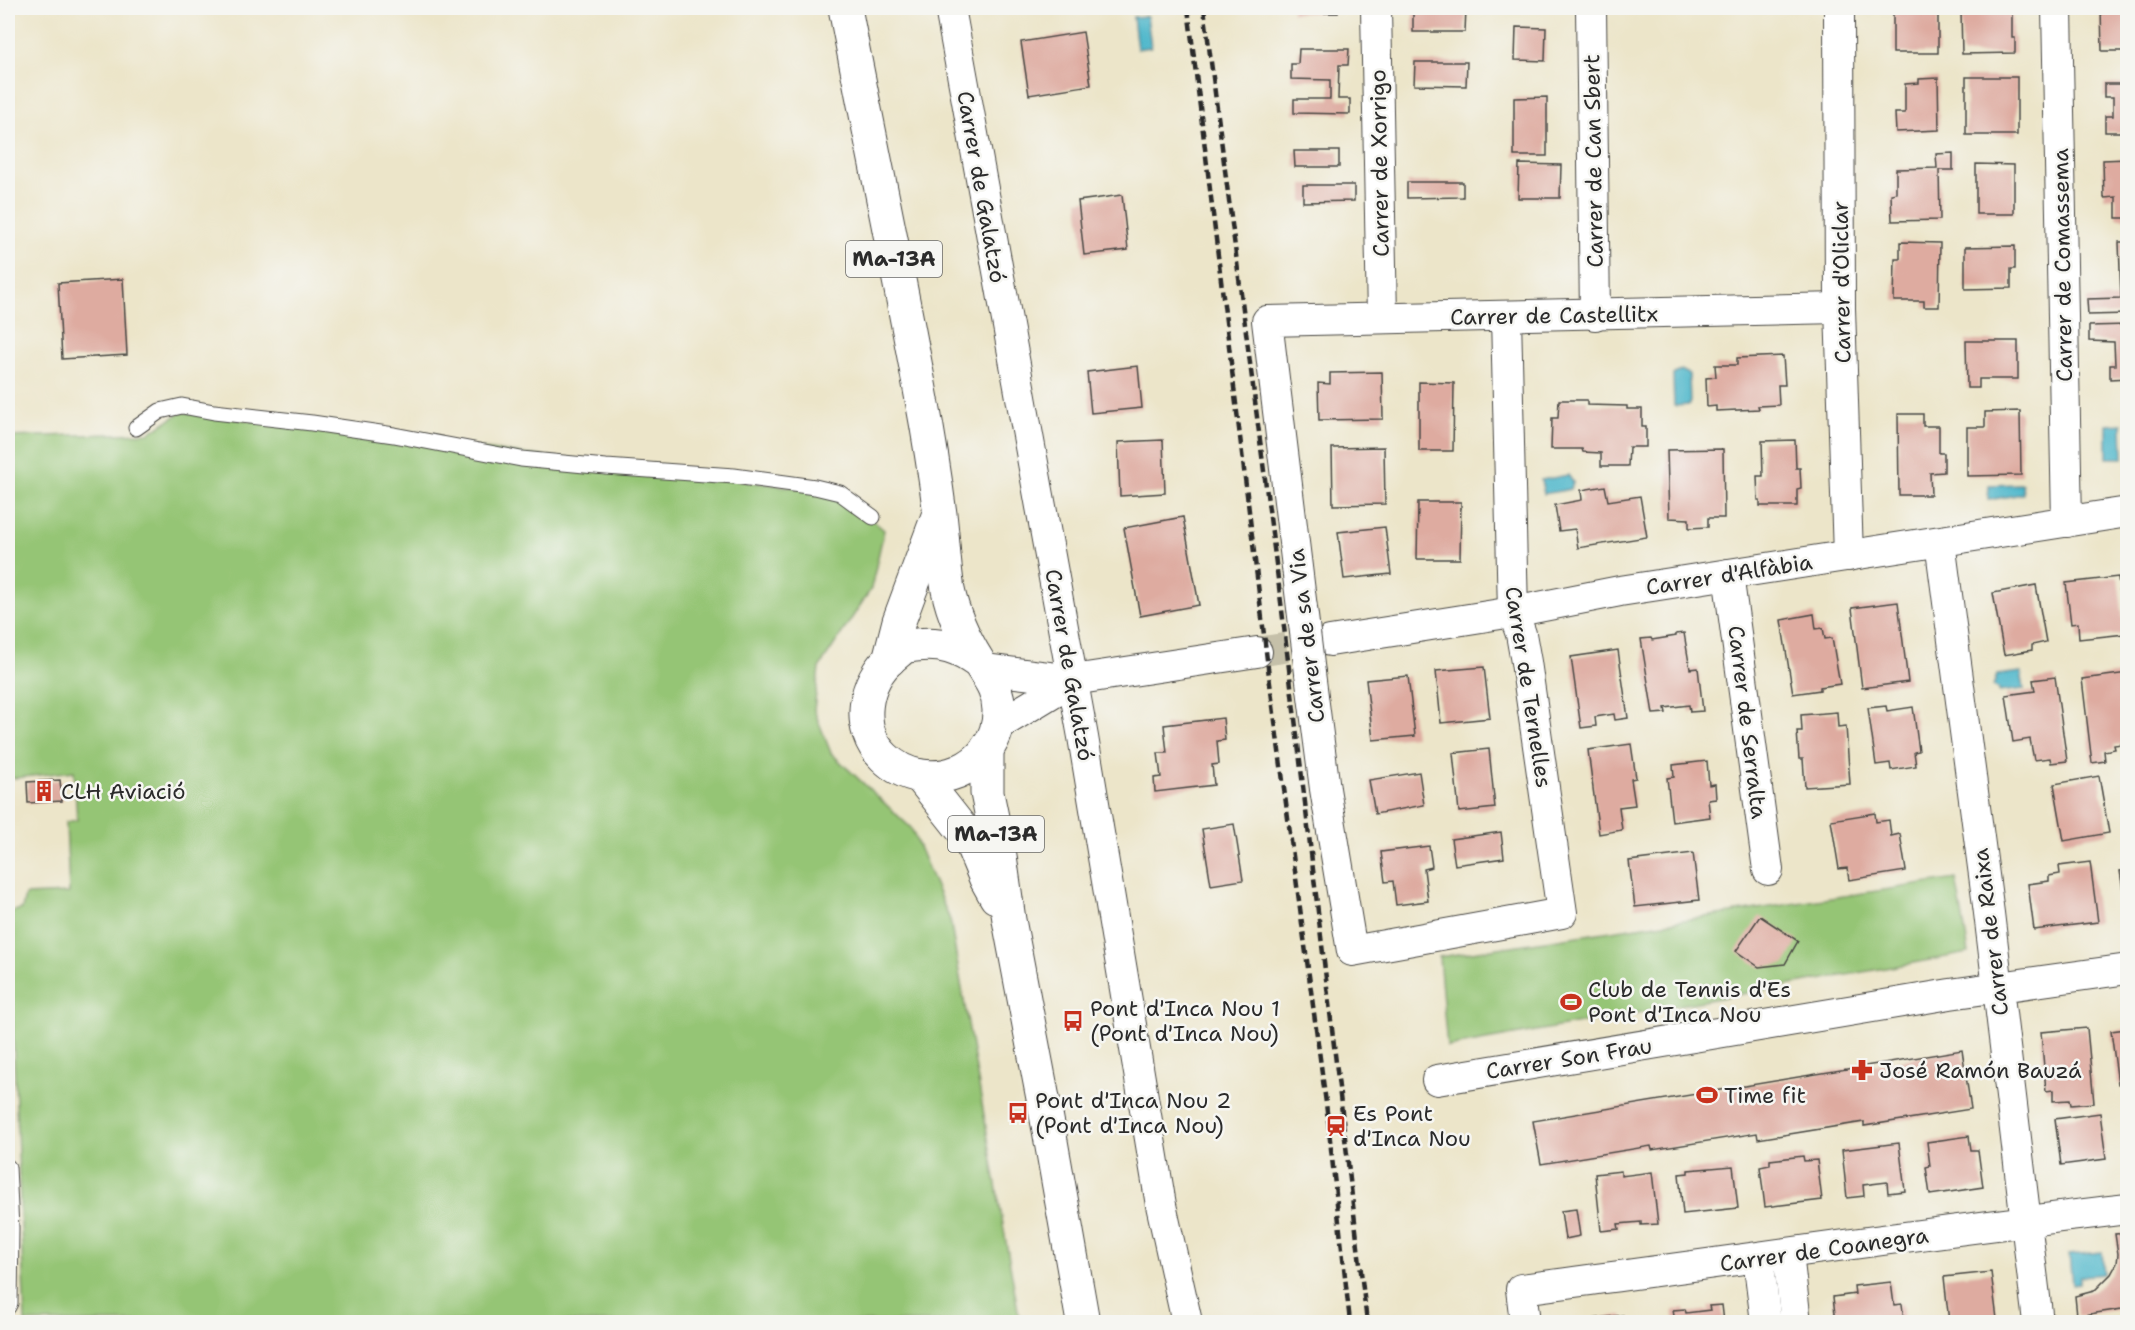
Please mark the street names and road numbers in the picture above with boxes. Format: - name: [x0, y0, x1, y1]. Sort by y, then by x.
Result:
- street label: Carrer de Can Sbert: [1577, 54, 1610, 268]
- street label: Carrer de Xorrigo: [1363, 69, 1396, 257]
- street label: Carrer de Galatzó: [950, 89, 1013, 285]
- street label: Carrer de Comassema: [2046, 148, 2079, 382]
- street label: Carrer d'Oliclar: [1826, 200, 1857, 364]
- road number: Ma-13A: [846, 241, 942, 277]
- street label: Carrer de Castellitx: [1450, 299, 1658, 332]
- street label: Carrer de sa Via: [1281, 547, 1332, 725]
- street label: Carrer d'Alfàbia: [1644, 547, 1815, 602]
- street label: Carrer de Galatzó: [1038, 567, 1101, 763]
- street label: Carrer de Ternelles: [1498, 584, 1559, 790]
- street label: Carrer de Serralta: [1721, 624, 1774, 821]
- road number: Ma-13A: [948, 816, 1044, 852]
- street label: Carrer de Raixa: [1966, 846, 2015, 1017]
- street label: Carrer Son Frau: [1484, 1031, 1654, 1086]
- street label: Carrer de Coanegra: [1718, 1220, 1931, 1278]

